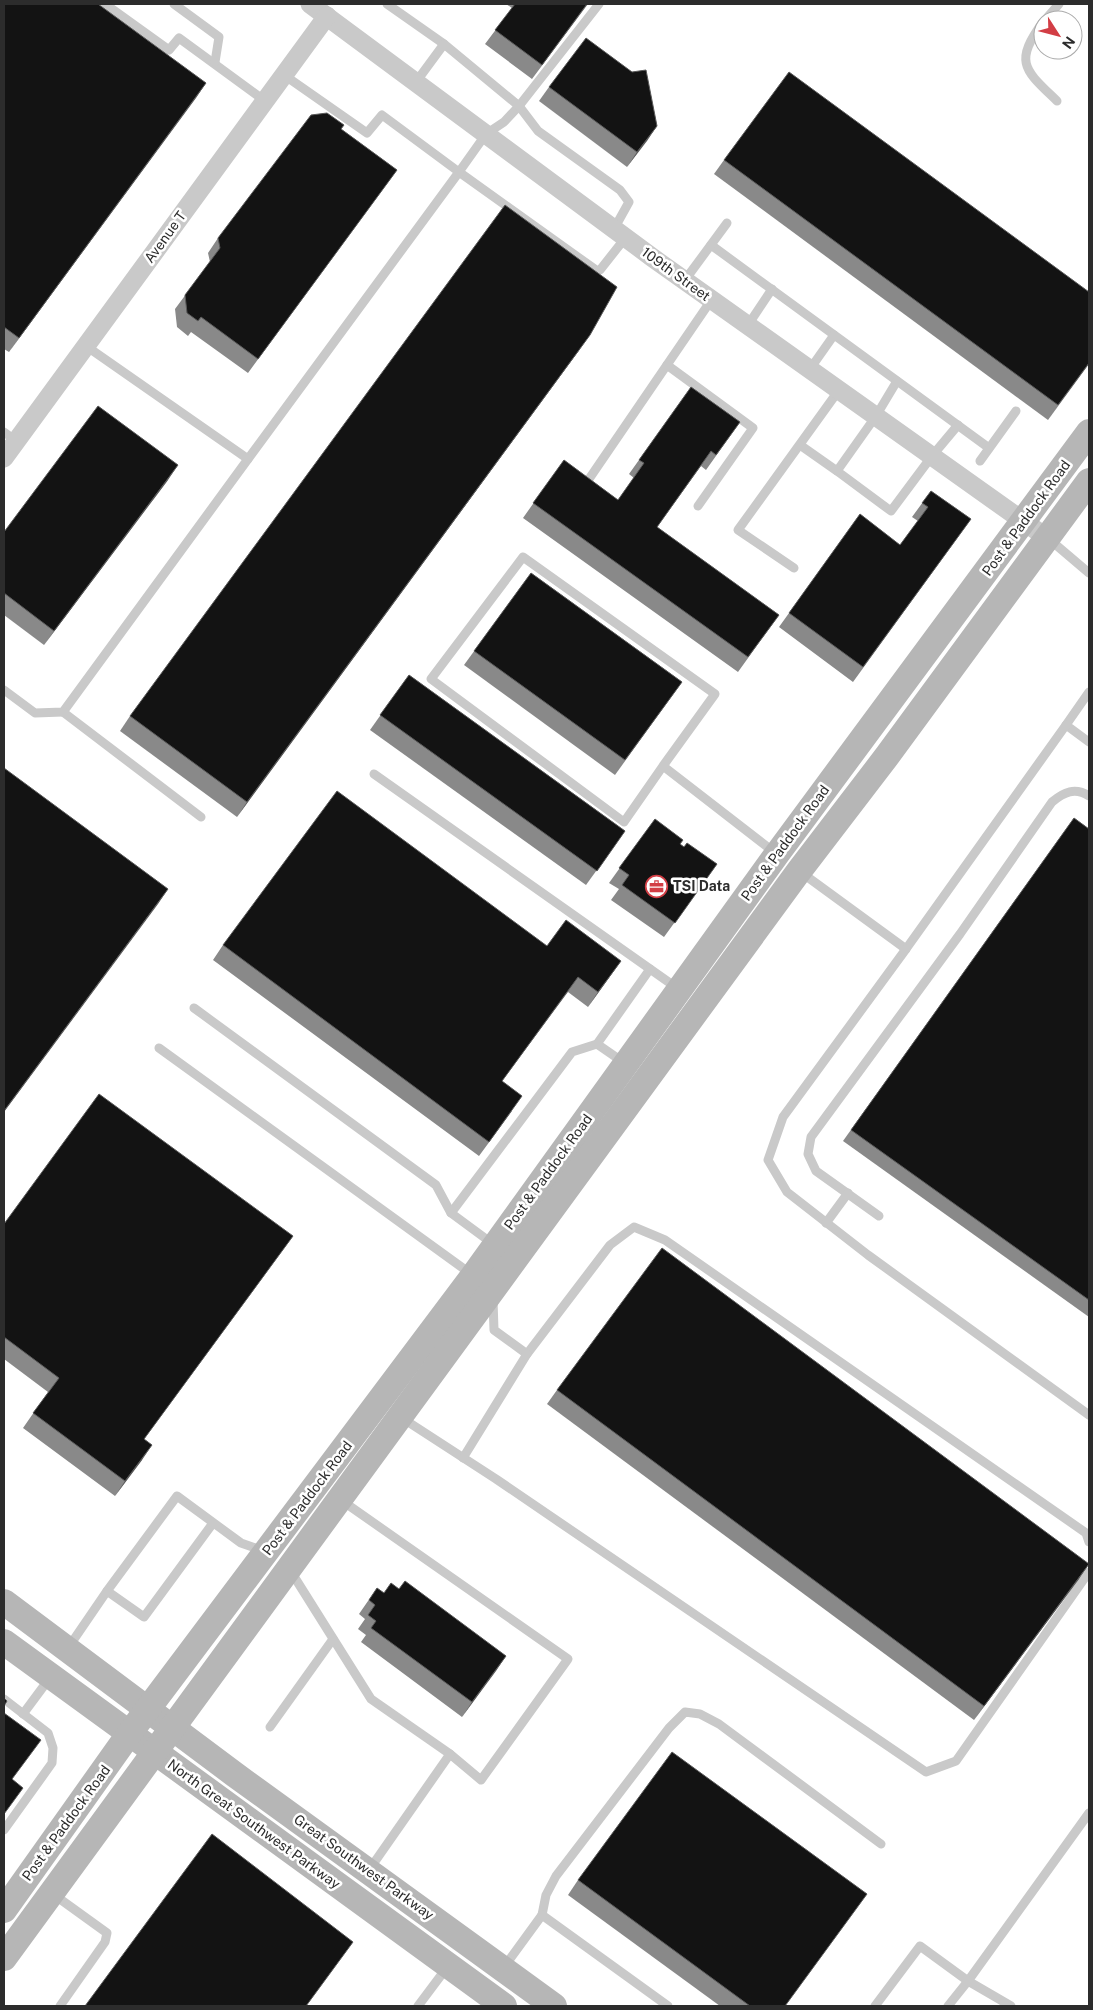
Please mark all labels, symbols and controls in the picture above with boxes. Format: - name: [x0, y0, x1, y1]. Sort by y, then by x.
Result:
- north arrow: [1033, 10, 1083, 60]
- text: N: [1059, 34, 1078, 52]
- street label: Avenue T: [141, 208, 189, 266]
- street label: 109th Street: [639, 244, 713, 304]
- street label: Post & Paddock Road: [979, 457, 1073, 579]
- street label: Post & Paddock Road: [738, 782, 832, 904]
- office icon: TSI Data: [645, 874, 669, 898]
- place label: TSI Data: [673, 878, 730, 894]
- street label: Post & Paddock Road: [501, 1111, 595, 1233]
- street label: Post & Paddock Road: [259, 1438, 355, 1558]
- street label: North Great Southwest Parkway: [165, 1756, 344, 1892]
- street label: Post & Paddock Road: [19, 1762, 113, 1884]
- street label: Great Southwest Parkway: [291, 1811, 437, 1923]

